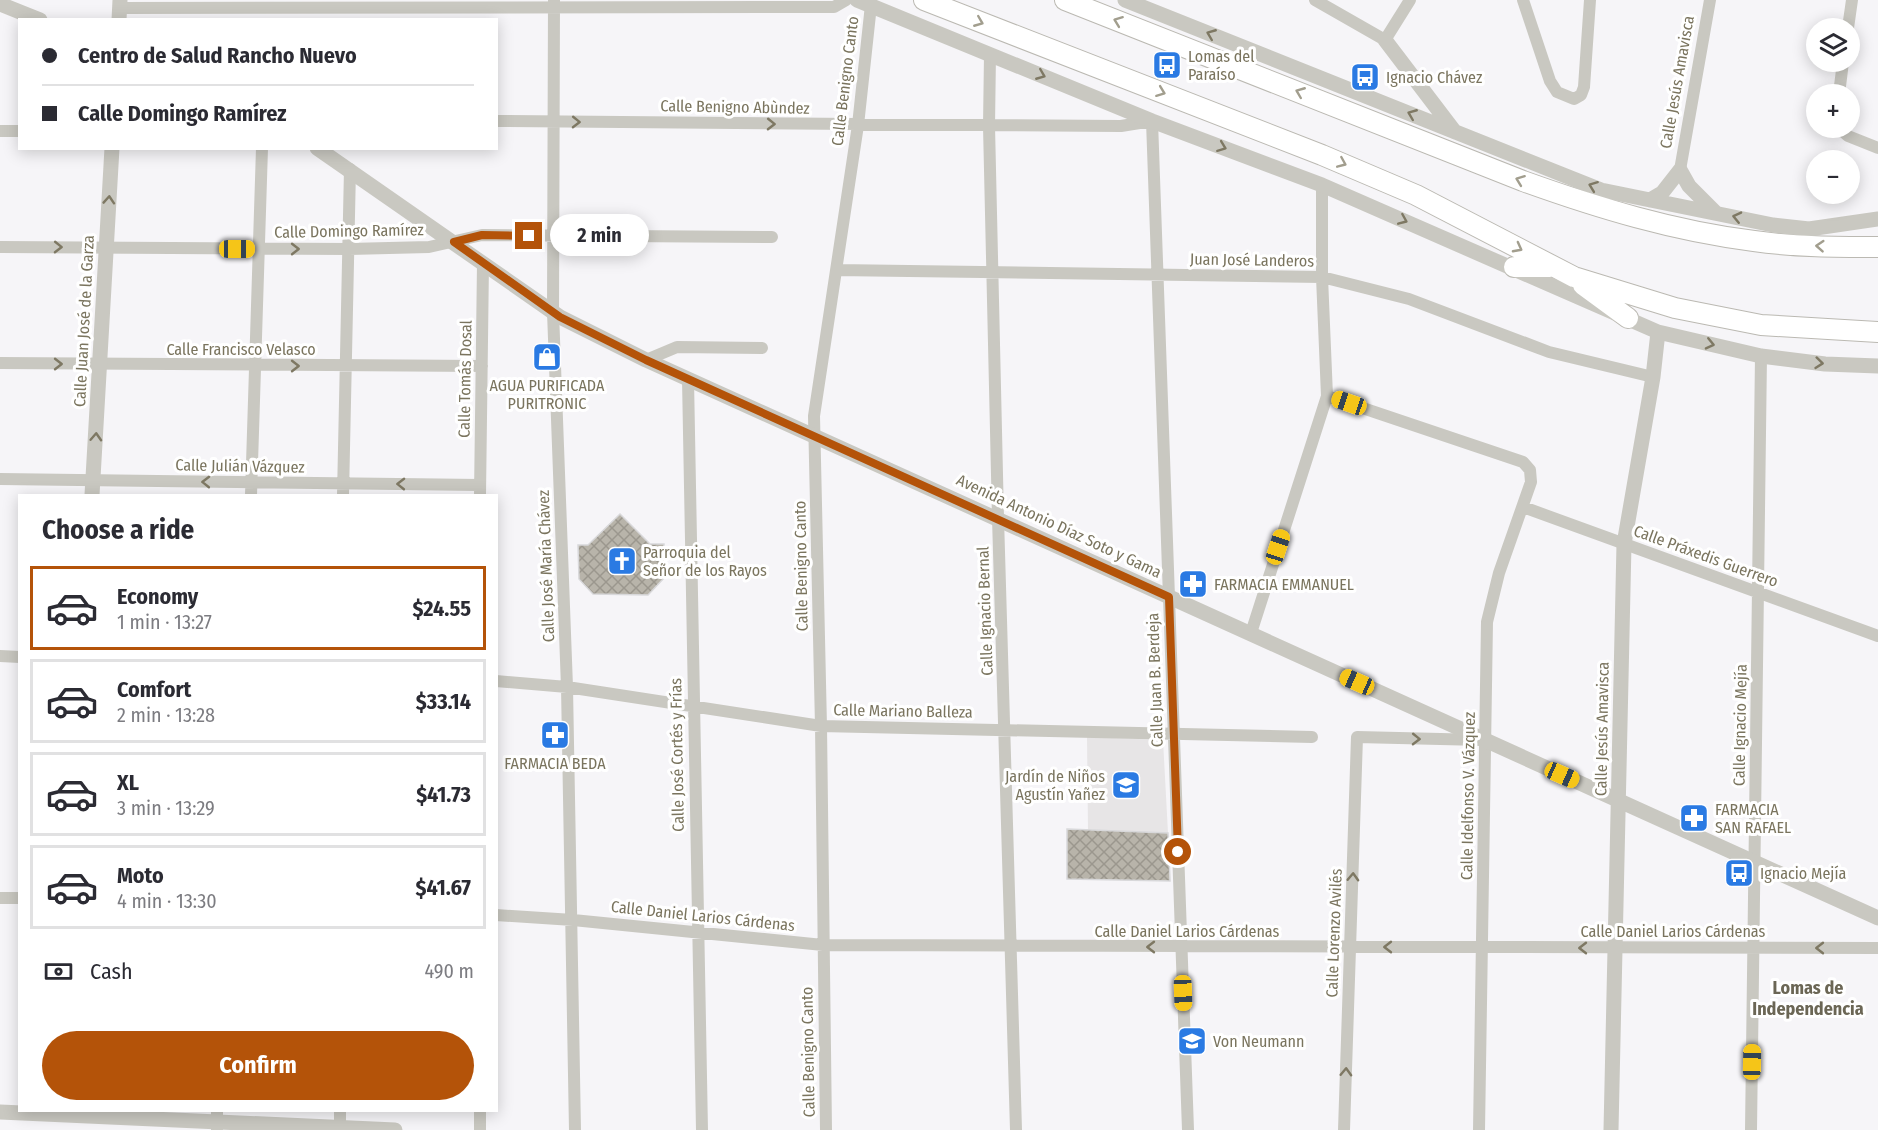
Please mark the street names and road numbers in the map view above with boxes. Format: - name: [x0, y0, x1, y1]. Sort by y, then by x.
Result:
- street label: Calle Jesús Amavisca: [1656, 14, 1698, 150]
- street label: Calle Benigno Canto: [828, 15, 862, 147]
- street label: Calle Benigno Abùndez: [660, 96, 810, 118]
- street label: Calle Domingo Ramírez: [274, 220, 424, 242]
- street label: Calle Juan José de la Garza: [70, 234, 98, 407]
- street label: Juan José Landeros: [1190, 249, 1314, 271]
- street label: Calle Tomás Dosal: [454, 320, 476, 438]
- street label: Calle Francisco Velasco: [166, 340, 316, 359]
- street label: Calle Julián Vázquez: [175, 455, 305, 477]
- street label: Avenida Antonio Díaz Soto y Gama: [954, 470, 1165, 582]
- street label: Calle José María Chávez: [534, 489, 558, 643]
- street label: Calle Benigno Canto: [790, 501, 812, 631]
- street label: Calle Práxedis Guerrero: [1631, 521, 1781, 591]
- street label: Calle Ignacio Bernal: [973, 546, 997, 676]
- street label: Calle Juan B. Berdeja: [1143, 612, 1167, 748]
- street label: Calle Jesús Amavisca: [1591, 661, 1613, 796]
- street label: Calle Ignacio Mejía: [1729, 664, 1751, 786]
- street label: Calle José Cortés y Frías: [666, 678, 688, 832]
- street label: Calle Mariano Balleza: [833, 700, 973, 722]
- street label: Calle Idelfonso V. Vázquez: [1457, 712, 1479, 880]
- street label: Calle Lorenzo Avilés: [1322, 868, 1346, 998]
- street label: Calle Daniel Larios Cárdenas: [610, 897, 796, 935]
- street label: Calle Daniel Larios Cárdenas: [1095, 922, 1280, 941]
- street label: Calle Daniel Larios Cárdenas: [1581, 922, 1766, 941]
- street label: Calle Benigno Canto: [797, 987, 819, 1117]

